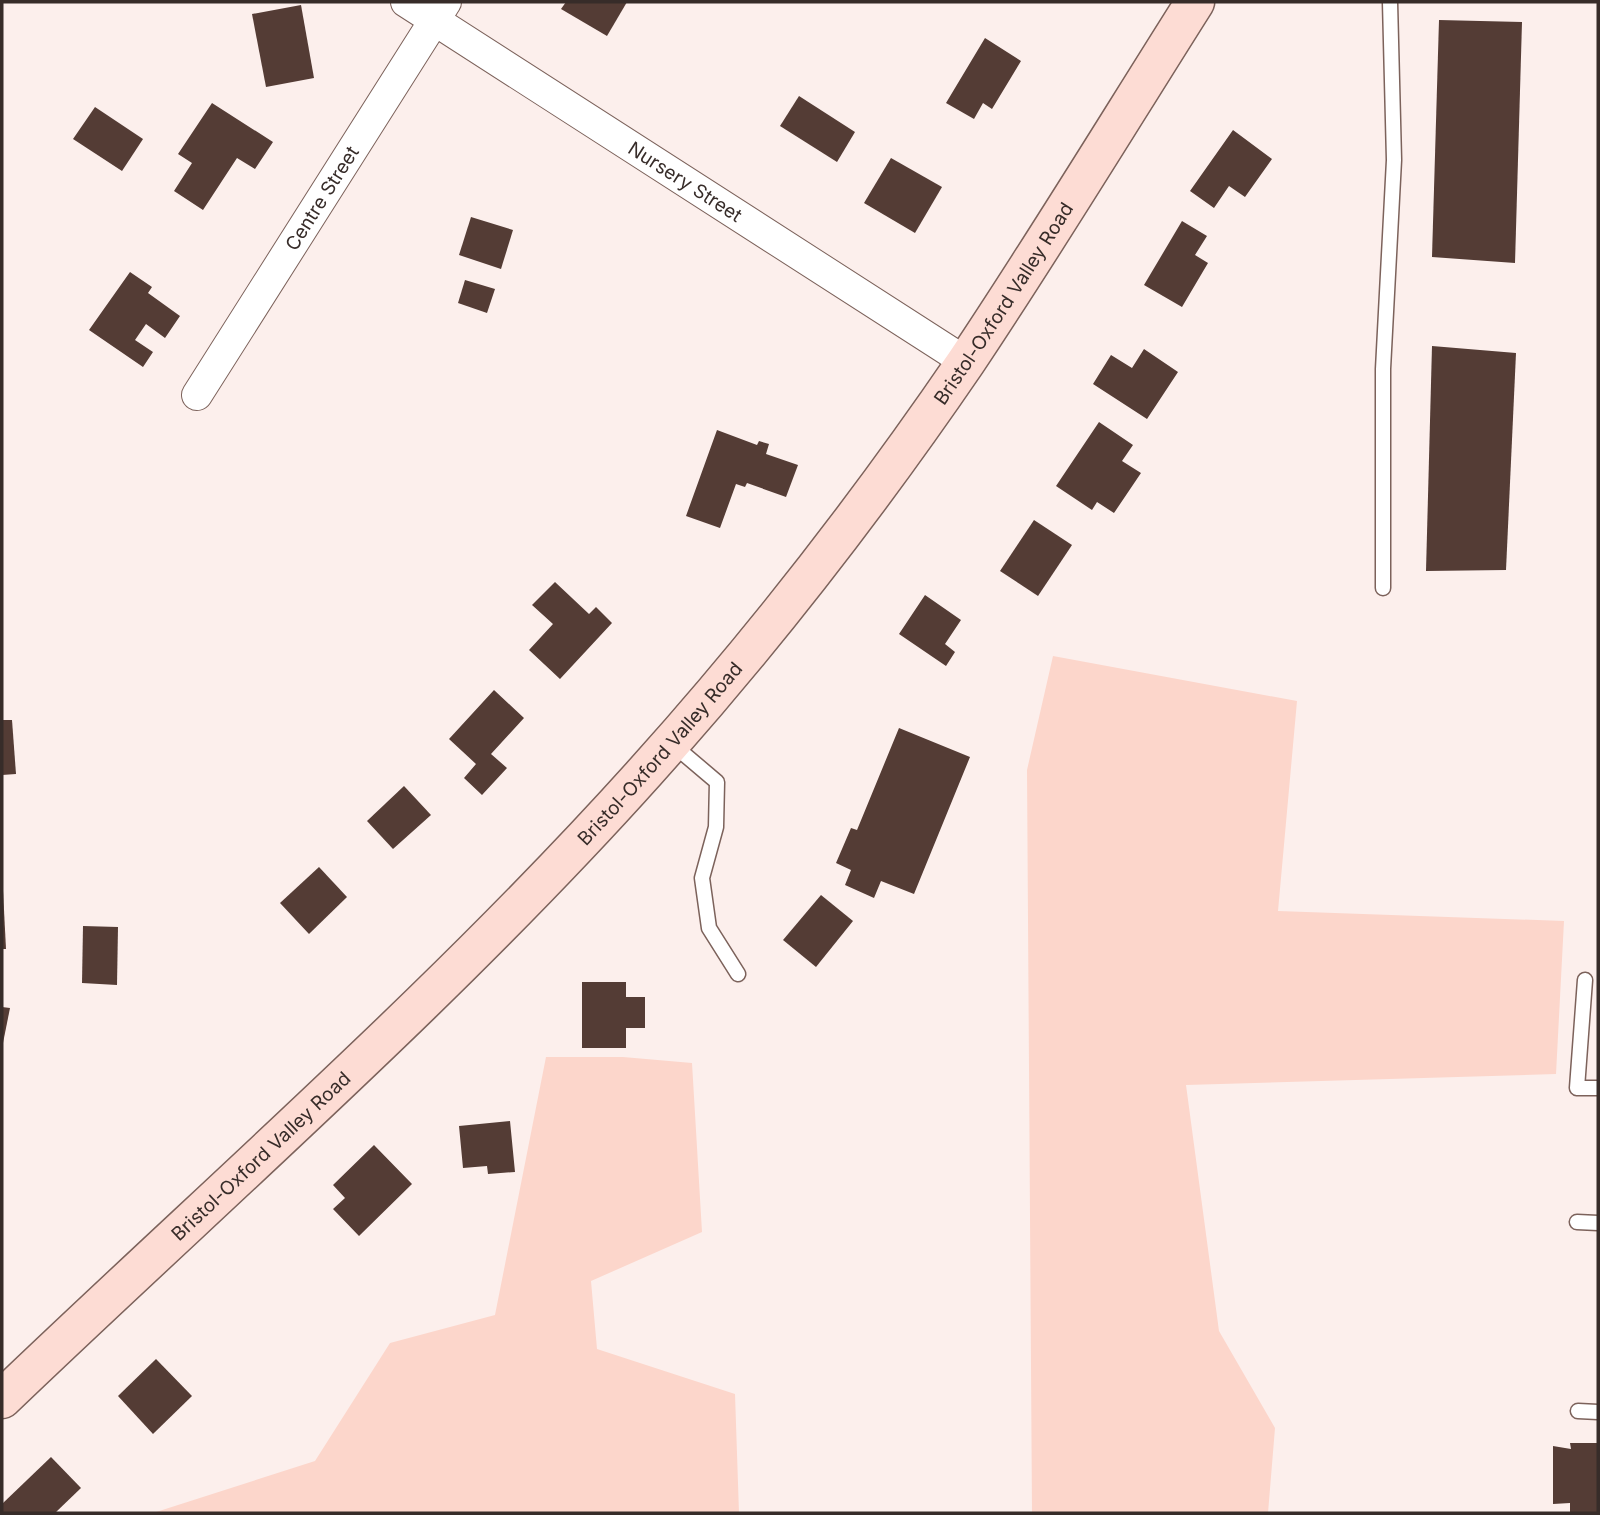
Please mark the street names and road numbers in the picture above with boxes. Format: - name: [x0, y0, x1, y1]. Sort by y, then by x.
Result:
- street label: Nursery Street: [624, 137, 746, 227]
- street label: Centre Street: [280, 142, 364, 255]
- street label: Bristol-Oxford Valley Road: [929, 198, 1078, 409]
- street label: Bristol-Oxford Valley Road: [573, 658, 747, 850]
- street label: Bristol-Oxford Valley Road: [167, 1067, 355, 1246]

